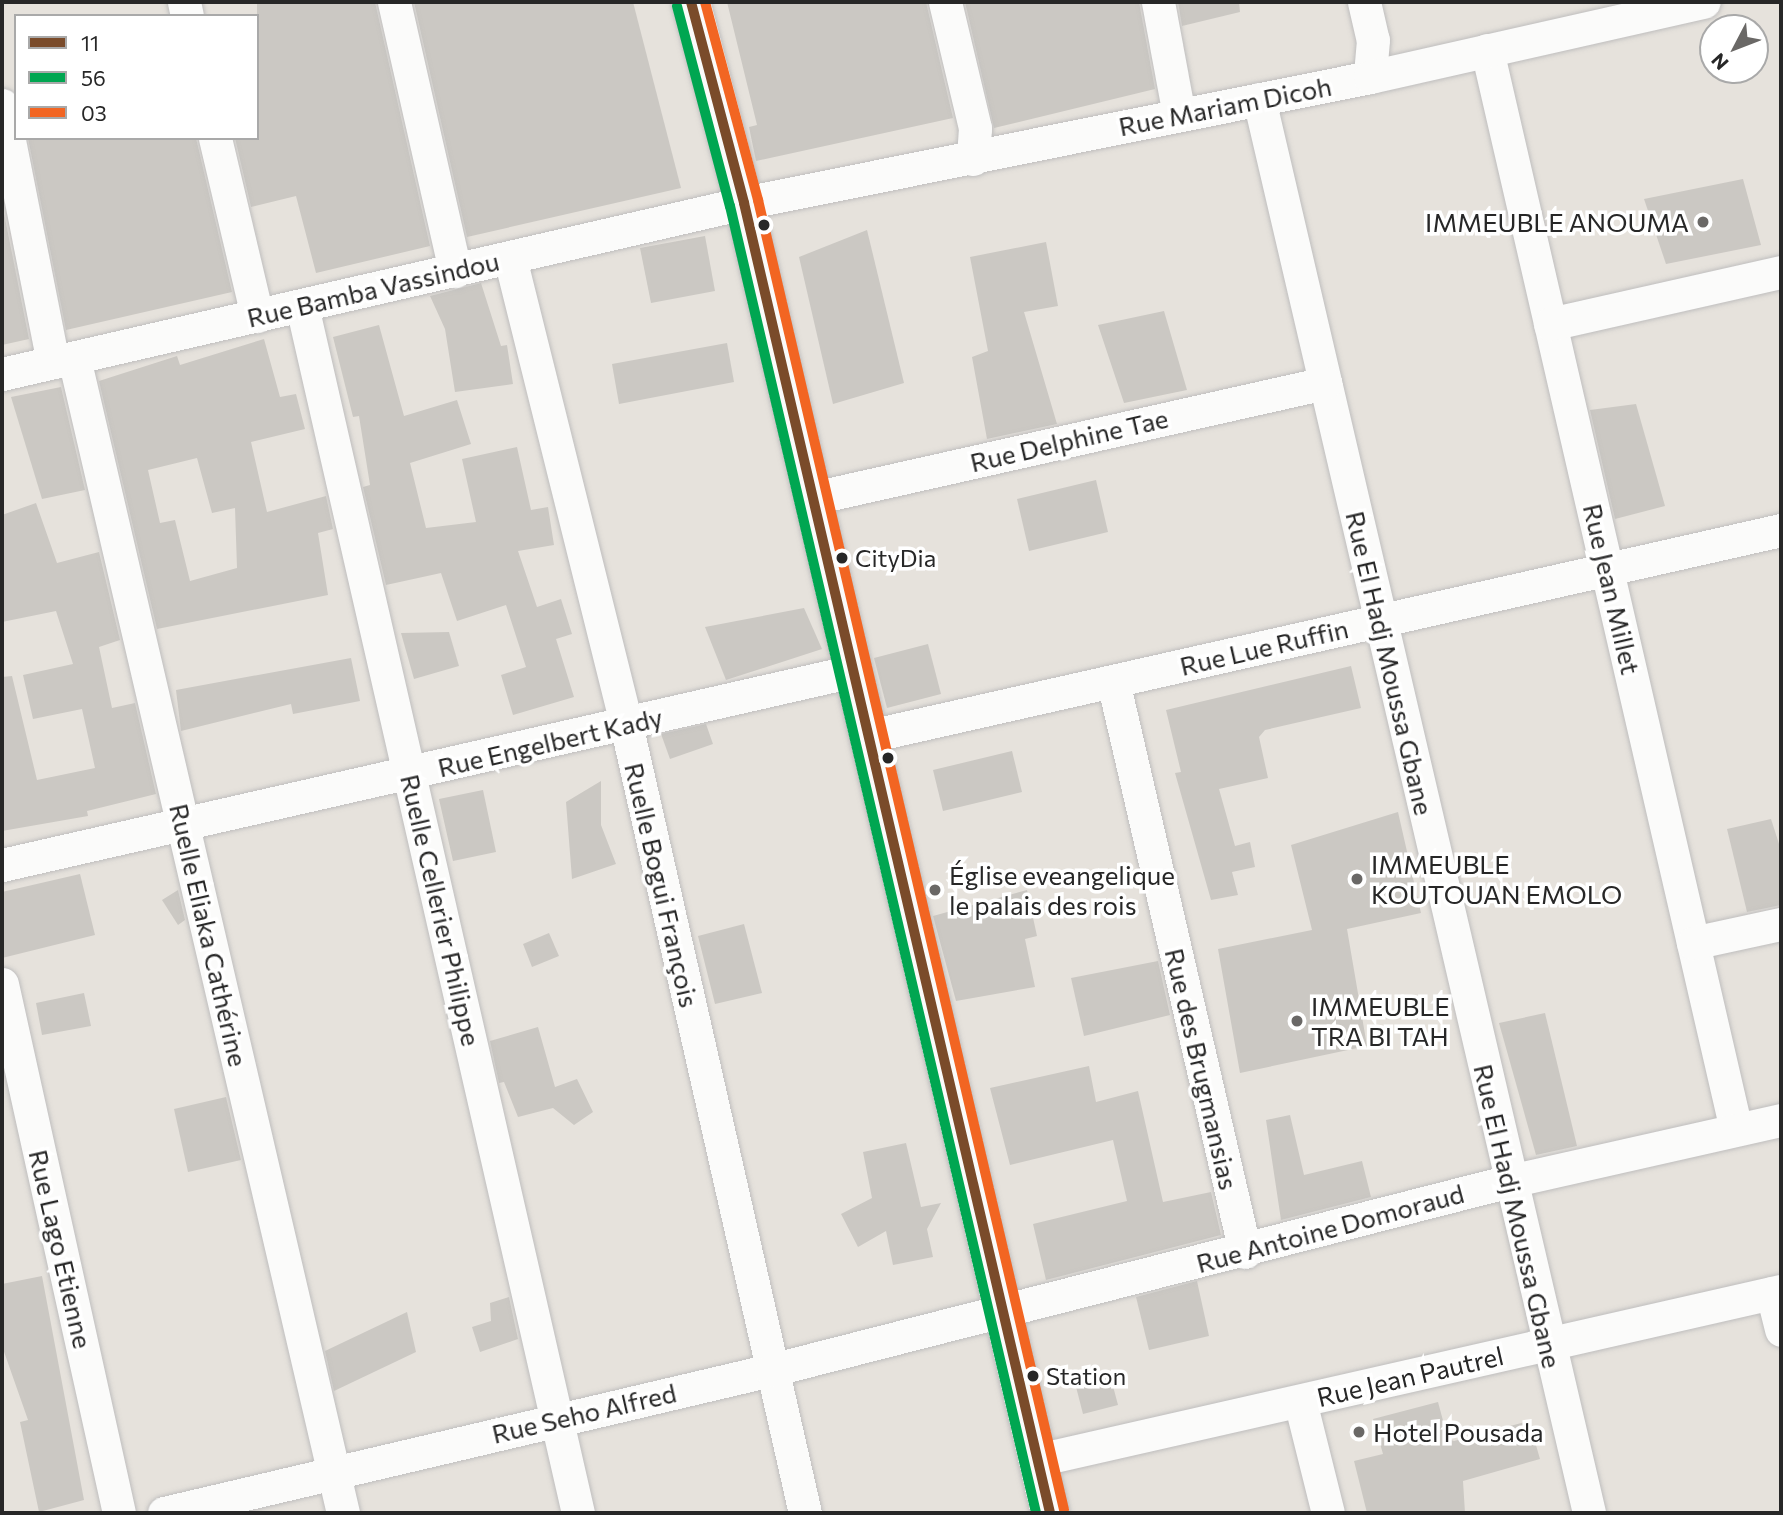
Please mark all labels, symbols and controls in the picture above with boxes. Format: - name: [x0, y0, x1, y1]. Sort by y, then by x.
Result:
- legend: [14, 14, 259, 140]
- north arrow: [1699, 14, 1769, 84]
- text: 11: [81, 30, 99, 55]
- text: N: [1706, 49, 1733, 75]
- text: 56: [81, 65, 106, 90]
- street label: Rue Mariam Dicoh: [1116, 70, 1334, 142]
- text: 03: [81, 100, 107, 125]
- place label: IMMEUBLE ANOUMA: [1425, 206, 1689, 238]
- marker: IMMEUBLE ANOUMA: [1695, 214, 1711, 230]
- unlabelled marker: [757, 218, 771, 232]
- street label: Rue Bamba Vassindou: [244, 245, 502, 333]
- street label: Rue Delphine Tae: [967, 402, 1171, 478]
- street label: Rue Jean Millet: [1577, 501, 1647, 677]
- street label: Rue El Hadj Moussa Gbane: [1340, 508, 1440, 818]
- place label: CityDia: [855, 544, 936, 572]
- marker: CityDia: [835, 551, 849, 565]
- street label: Rue Lue Ruffin: [1177, 612, 1351, 682]
- street label: Rue Engelbert Kady: [435, 701, 665, 783]
- unlabelled marker: [881, 751, 895, 765]
- street label: Ruelle Bogui François: [619, 760, 705, 1010]
- street label: Ruelle Cellerier Philippe: [395, 771, 487, 1049]
- street label: Ruelle Eliaka Cathérine: [164, 801, 254, 1069]
- place label: IMMEUBLE KOUTOUAN EMOLO: [1371, 848, 1622, 910]
- place label: Église eveangelique le palais des rois: [949, 859, 1175, 920]
- marker: IMMEUBLE KOUTOUAN EMOLO: [1349, 871, 1365, 887]
- marker: Église eveangelique le palais des rois: [927, 882, 943, 898]
- street label: Rue des Brugmansias: [1159, 945, 1245, 1193]
- place label: IMMEUBLE TRA BI TAH: [1311, 990, 1450, 1052]
- marker: IMMEUBLE TRA BI TAH: [1289, 1013, 1305, 1029]
- street label: Rue El Hadj Moussa Gbane: [1468, 1061, 1568, 1371]
- street label: Rue Lago Etienne: [23, 1147, 99, 1351]
- street label: Rue Antoine Domoraud: [1193, 1177, 1467, 1279]
- street label: Rue Jean Pautrel: [1314, 1339, 1506, 1413]
- place label: Station: [1046, 1362, 1126, 1390]
- marker: Station: [1026, 1369, 1040, 1383]
- street label: Rue Seho Alfred: [489, 1377, 679, 1449]
- place label: Hotel Pousada: [1373, 1416, 1544, 1448]
- marker: Hotel Pousada: [1351, 1424, 1367, 1440]

